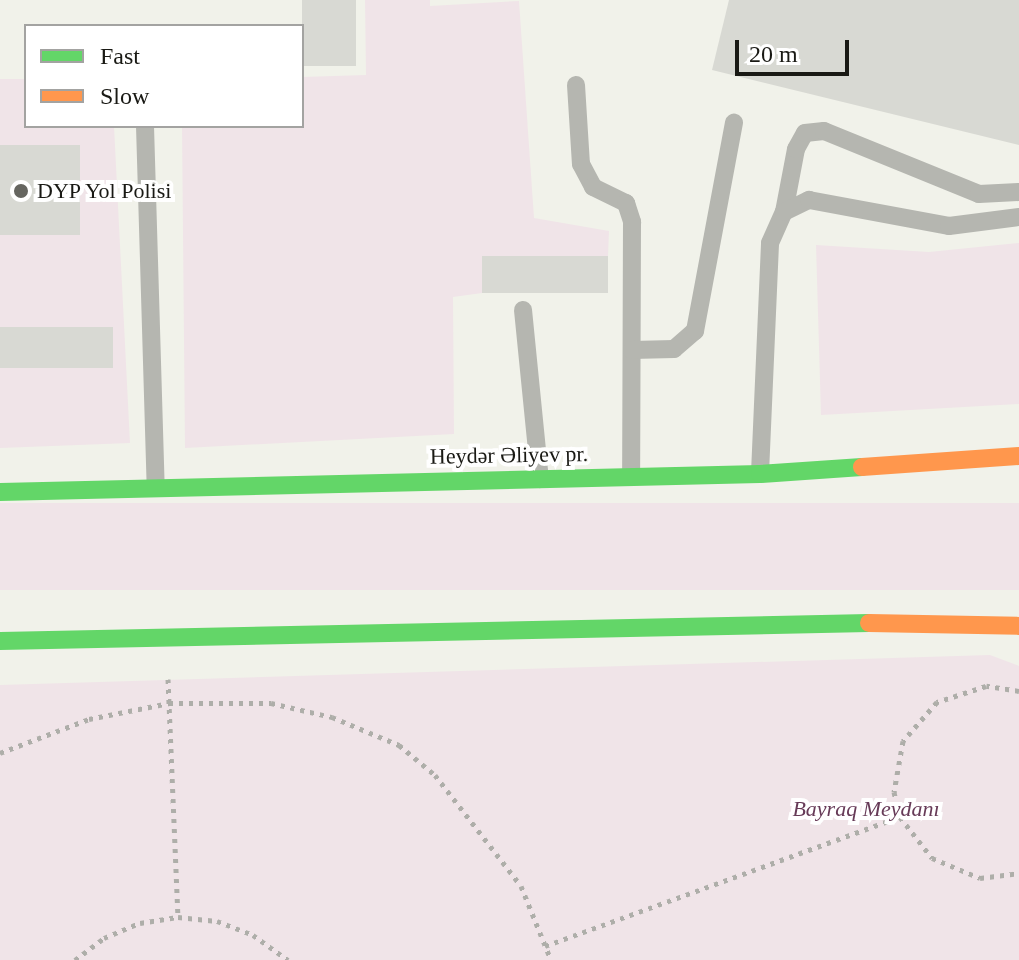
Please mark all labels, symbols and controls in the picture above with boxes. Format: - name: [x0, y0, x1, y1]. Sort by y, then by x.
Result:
- legend: [24, 24, 304, 128]
- scale bar: [739, 24, 853, 74]
- text: 20 m: [749, 41, 798, 67]
- text: Fast: [100, 43, 140, 69]
- text: Slow: [100, 83, 149, 109]
- place label: DYP Yol Polisi: [37, 178, 173, 204]
- marker: DYP Yol Polisi: [12, 182, 30, 200]
- street label: Heydər Əliyev pr.: [430, 440, 588, 470]
- park label: Bayraq Meydanı: [792, 796, 940, 822]

